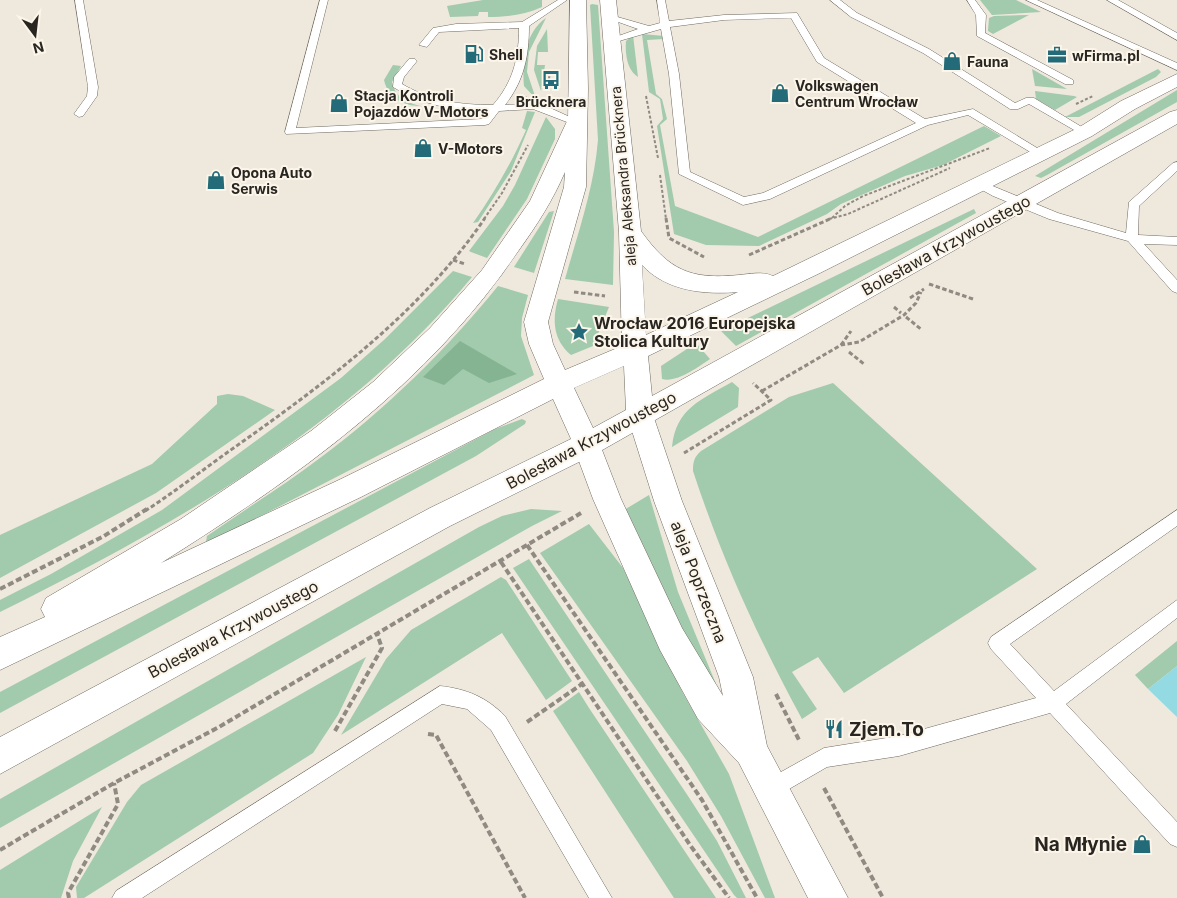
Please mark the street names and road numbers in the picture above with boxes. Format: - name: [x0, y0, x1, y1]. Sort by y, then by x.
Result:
- street label: aleja Aleksandra Brücknera: [607, 85, 639, 267]
- street label: Bolesława Krzywoustego: [858, 190, 1034, 300]
- street label: Bolesława Krzywoustego: [502, 387, 680, 493]
- street label: aleja Poprzeczna: [667, 518, 731, 646]
- street label: Bolesława Krzywoustego: [144, 576, 322, 682]

